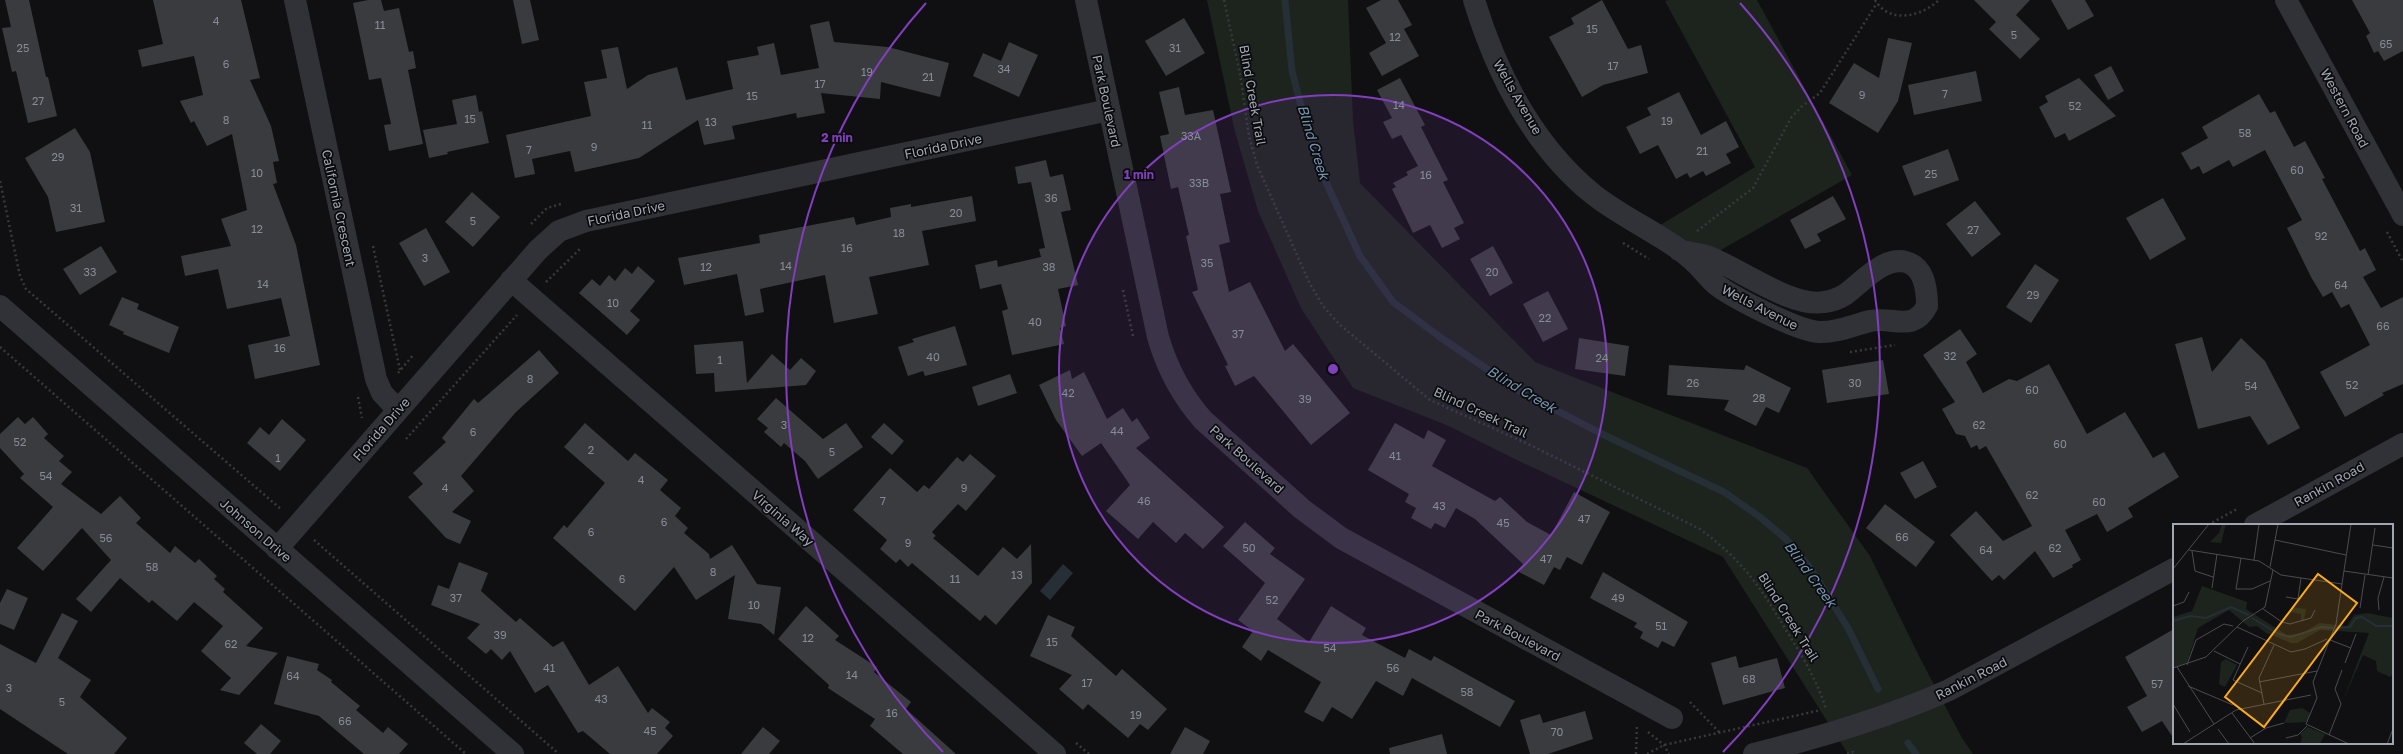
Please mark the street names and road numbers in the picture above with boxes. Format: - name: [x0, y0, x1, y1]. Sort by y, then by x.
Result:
- street label: Blind Creek Trail: [1236, 43, 1270, 147]
- street label: Park Boulevard: [1089, 53, 1125, 149]
- street label: Wells Avenue: [1490, 57, 1546, 137]
- street label: Western Road: [2317, 66, 2373, 150]
- street label: Florida Drive: [903, 130, 983, 162]
- street label: California Crescent: [319, 148, 359, 268]
- street label: Florida Drive: [586, 197, 666, 229]
- street label: Wells Avenue: [1719, 281, 1801, 333]
- street label: Blind Creek Trail: [1431, 383, 1531, 441]
- street label: Florida Drive: [349, 394, 413, 464]
- street label: Park Boulevard: [1207, 422, 1287, 496]
- street label: Rankin Road: [2291, 458, 2367, 510]
- street label: Virginia Way: [749, 487, 818, 550]
- street label: Johnson Drive: [217, 495, 295, 565]
- street label: Blind Creek Trail: [1755, 570, 1823, 664]
- street label: Park Boulevard: [1473, 606, 1563, 664]
- street label: Rankin Road: [1933, 653, 2009, 703]

